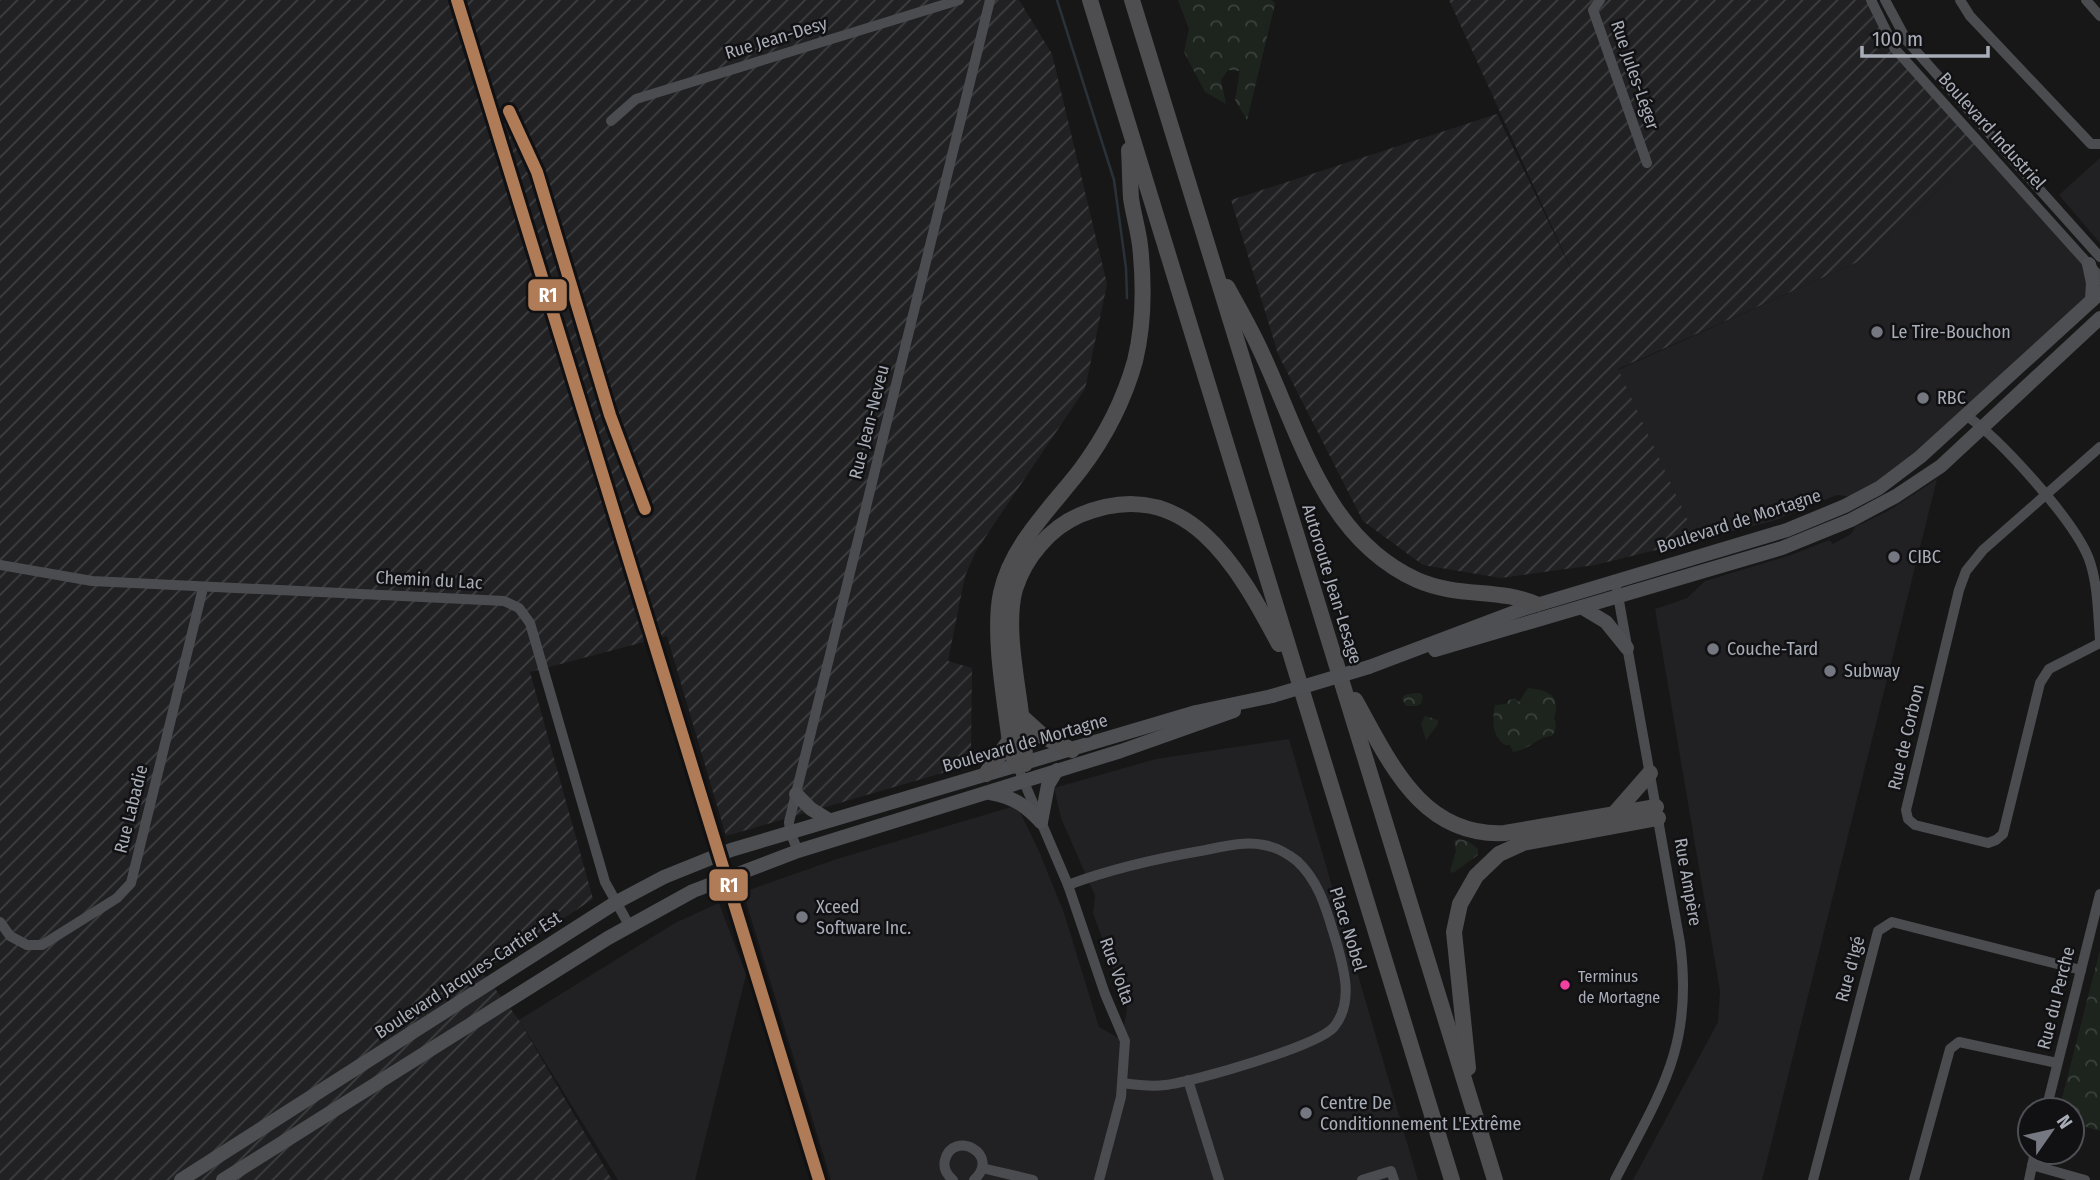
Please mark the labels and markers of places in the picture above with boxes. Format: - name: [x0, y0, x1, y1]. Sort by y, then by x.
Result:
- place label: Le Tire-Bouchon: [1891, 321, 2011, 343]
- marker: Le Tire-Bouchon: [1869, 324, 1885, 340]
- place label: RBC: [1937, 387, 1966, 409]
- marker: RBC: [1915, 390, 1931, 406]
- place label: CIBC: [1908, 546, 1941, 568]
- marker: CIBC: [1886, 549, 1902, 565]
- place label: Couche-Tard: [1727, 638, 1818, 660]
- marker: Couche-Tard: [1705, 641, 1721, 657]
- place label: Subway: [1844, 660, 1900, 682]
- marker: Subway: [1822, 663, 1838, 679]
- place label: Xceed Software Inc.: [816, 896, 911, 939]
- marker: Xceed Software Inc.: [794, 909, 810, 925]
- place label: Terminus de Mortagne: [1578, 967, 1660, 1007]
- marker: Terminus de Mortagne: [1558, 978, 1572, 992]
- place label: Centre De Conditionnement L'Extrême: [1320, 1092, 1522, 1135]
- marker: Centre De Conditionnement L'Extrême: [1298, 1105, 1314, 1121]

